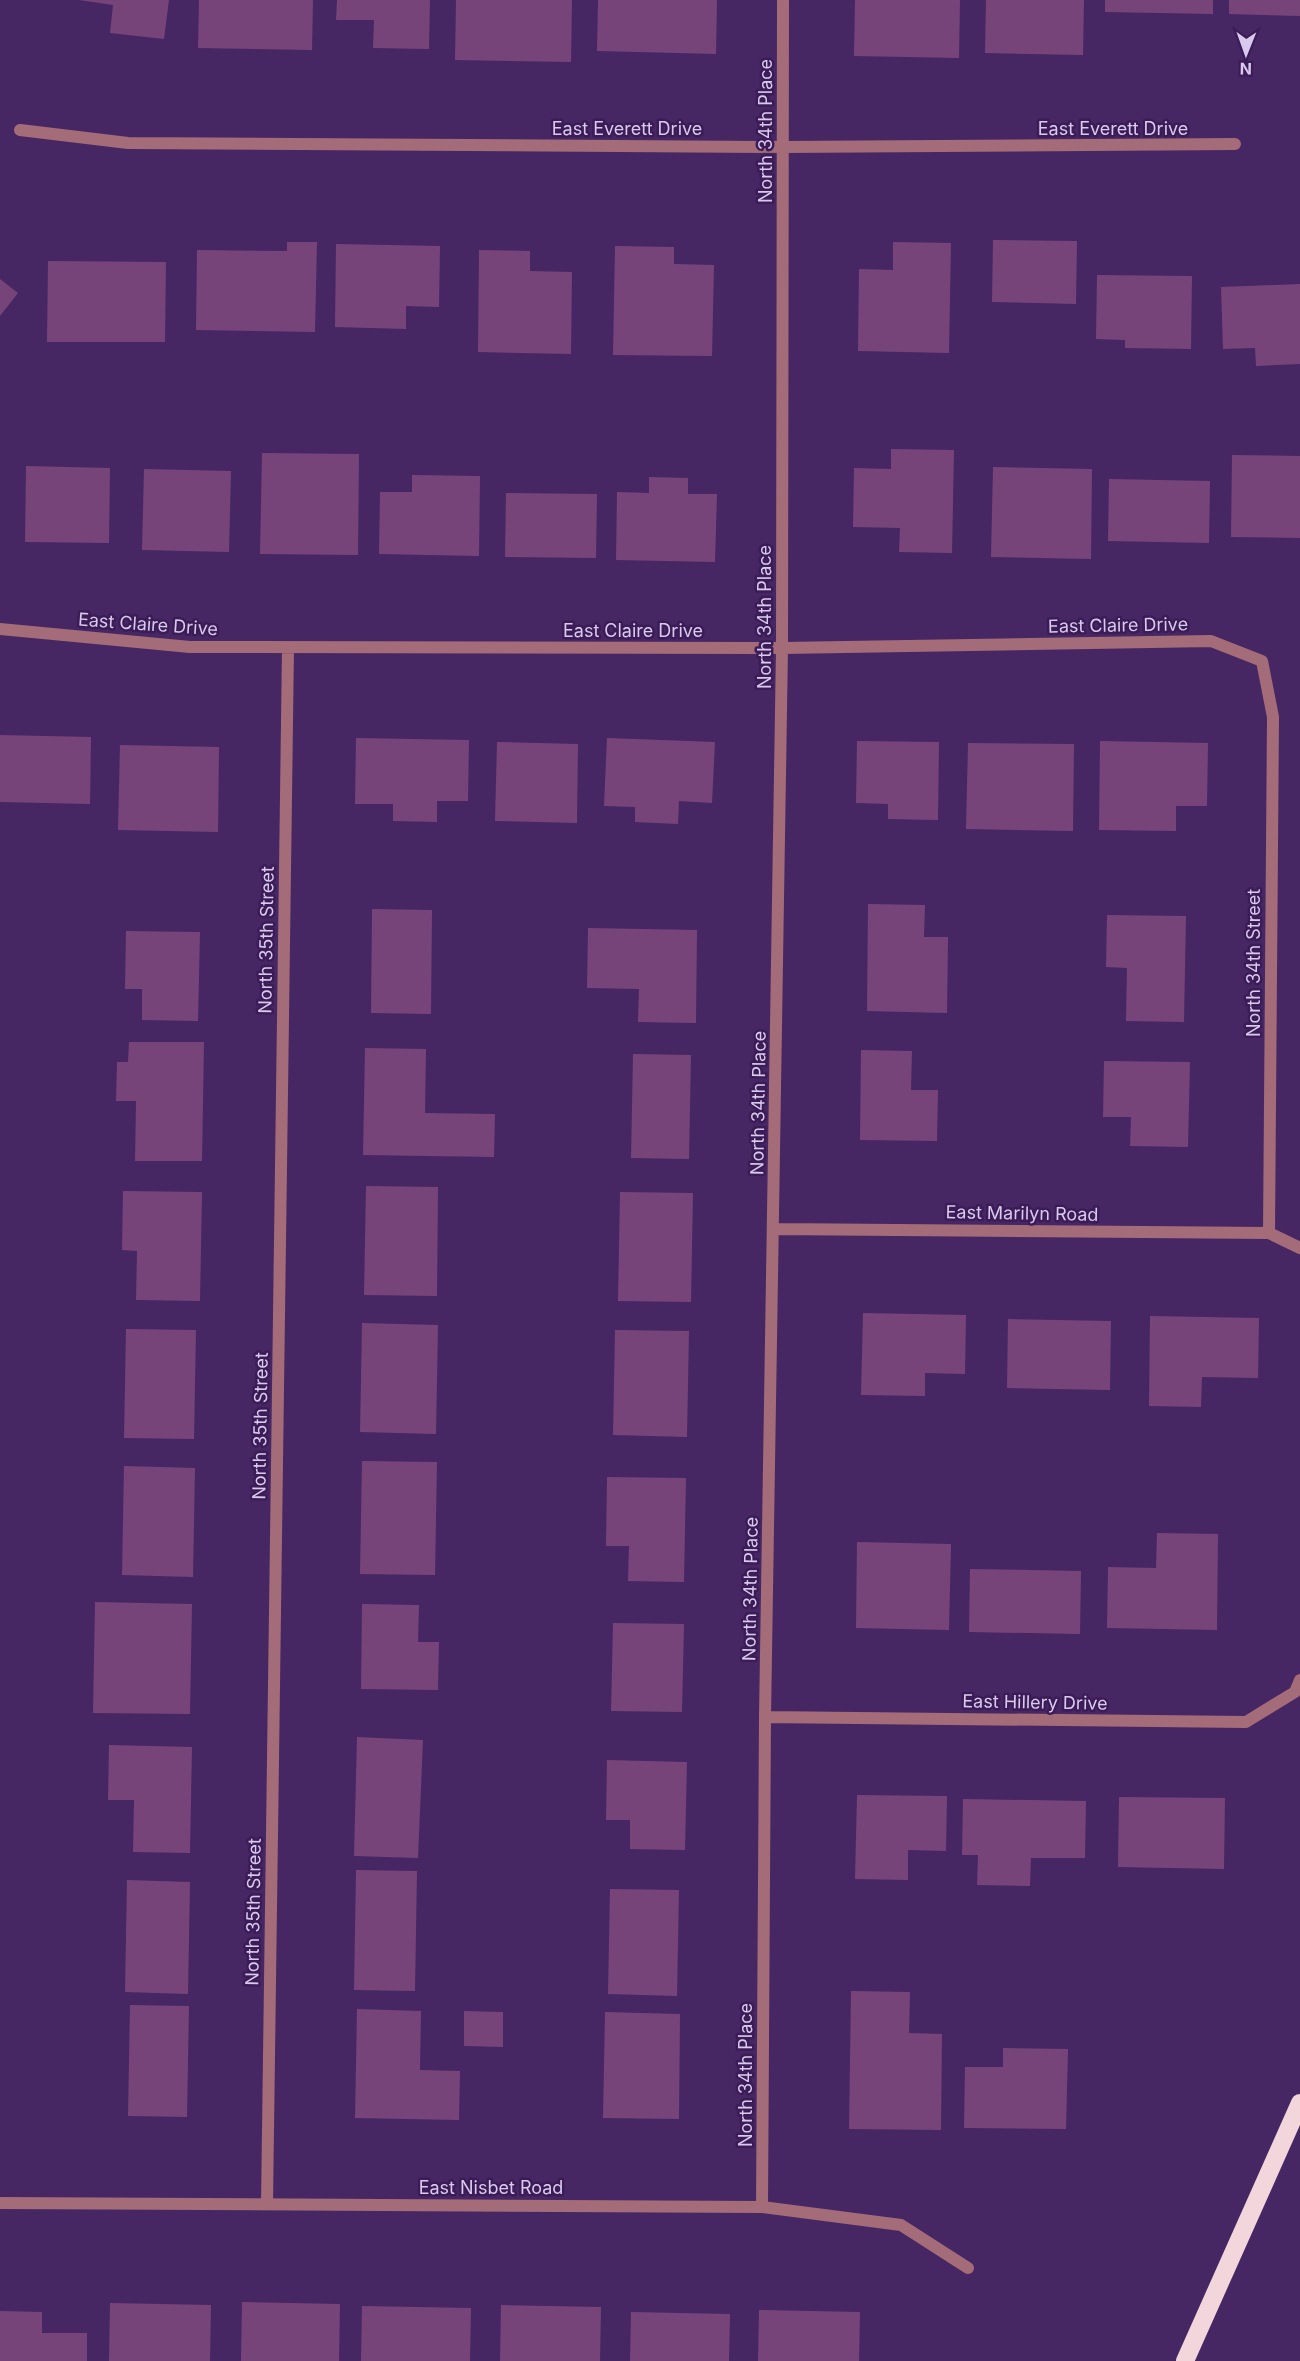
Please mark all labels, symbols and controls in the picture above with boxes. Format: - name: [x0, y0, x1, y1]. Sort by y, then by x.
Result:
- north arrow: [1216, 24, 1276, 84]
- street label: North 34th Place: [755, 59, 776, 203]
- text: N: [1239, 59, 1252, 79]
- street label: East Everett Drive: [552, 118, 702, 139]
- street label: East Everett Drive: [1038, 118, 1188, 139]
- street label: North 34th Place: [754, 545, 775, 689]
- street label: East Claire Drive: [77, 609, 219, 639]
- street label: East Claire Drive: [1048, 613, 1188, 637]
- street label: East Claire Drive: [563, 620, 703, 641]
- street label: North 35th Street: [254, 866, 278, 1014]
- street label: North 34th Street: [1243, 889, 1264, 1037]
- street label: North 34th Place: [746, 1031, 770, 1175]
- street label: East Marilyn Road: [945, 1201, 1099, 1225]
- street label: North 35th Street: [248, 1352, 272, 1500]
- street label: North 34th Place: [738, 1517, 762, 1661]
- street label: East Hillery Drive: [962, 1690, 1108, 1714]
- street label: North 35th Street: [241, 1838, 265, 1986]
- street label: North 34th Place: [735, 2003, 756, 2147]
- street label: East Nisbet Road: [419, 2177, 563, 2198]

